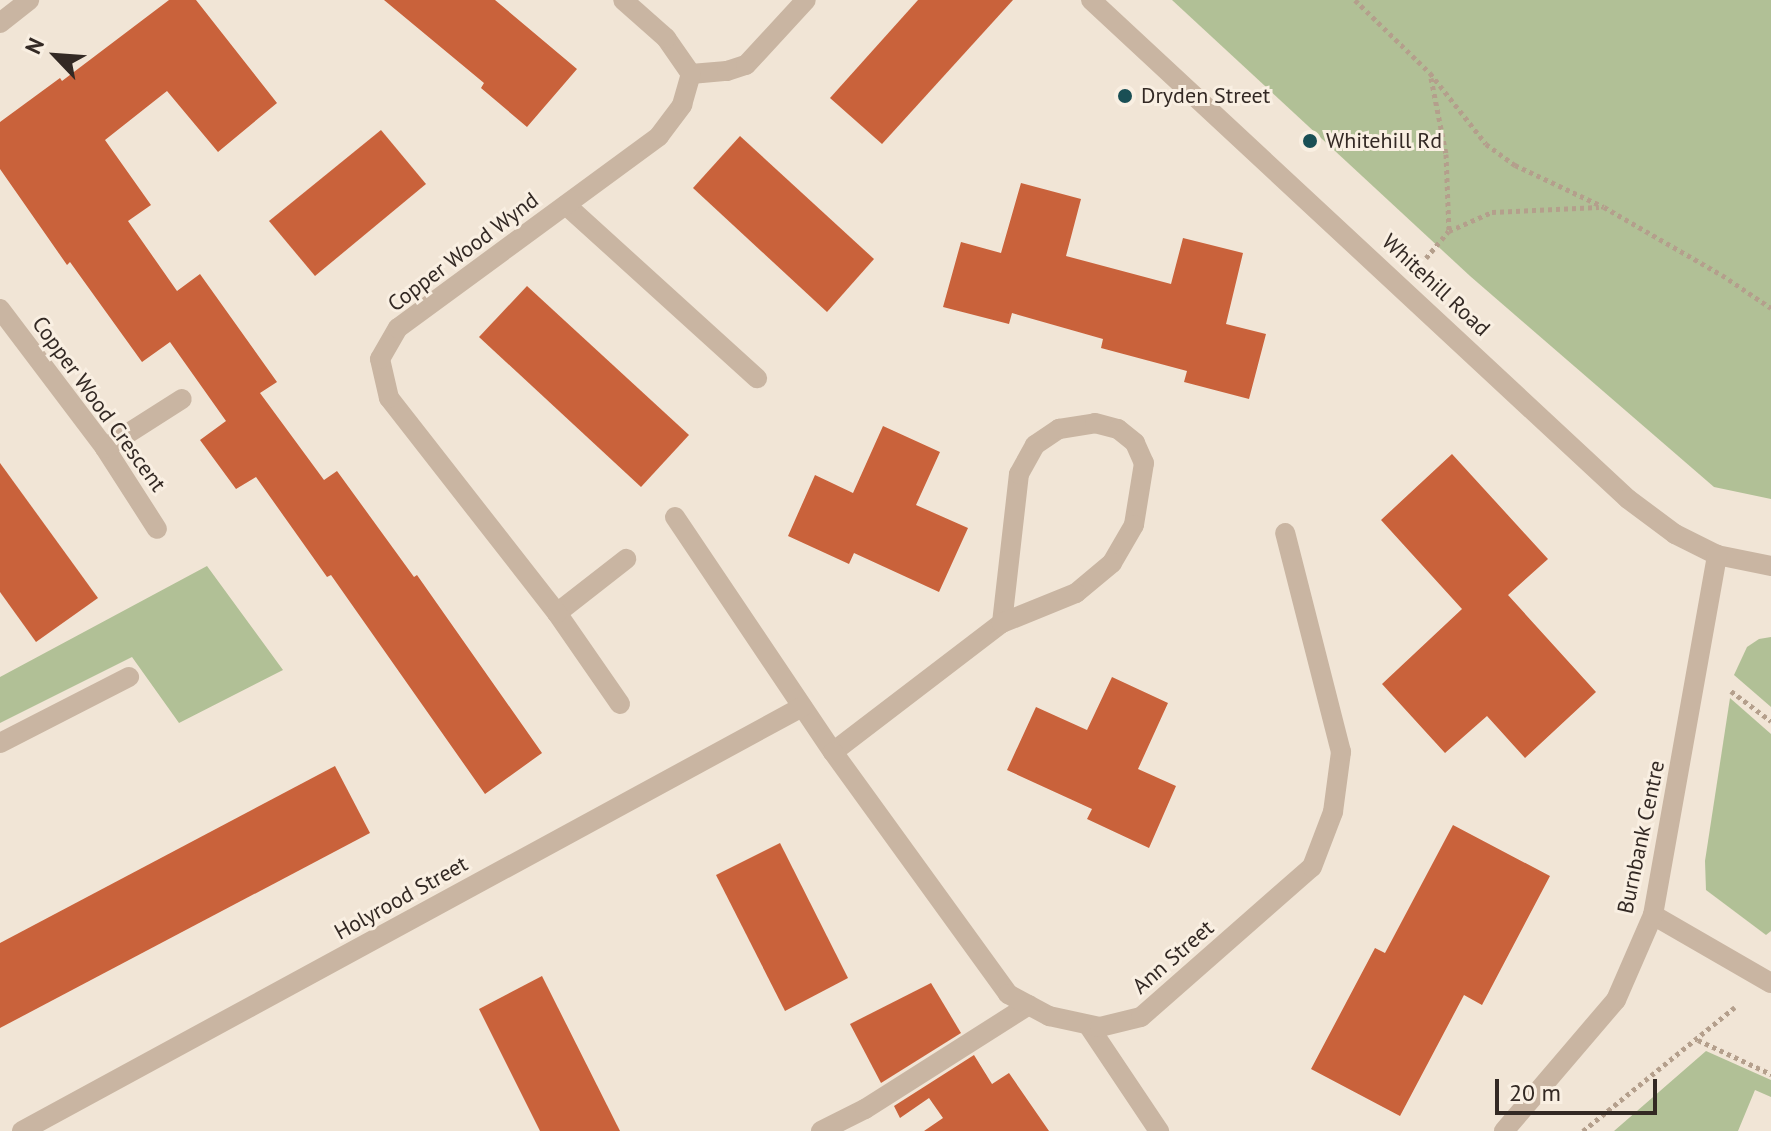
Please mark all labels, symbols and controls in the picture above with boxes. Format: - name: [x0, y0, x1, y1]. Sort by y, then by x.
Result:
- north arrow: [16, 16, 96, 96]
- text: N: [19, 33, 50, 58]
- place label: Dryden Street: [1141, 83, 1270, 109]
- marker: Dryden Street: [1116, 87, 1134, 105]
- place label: Whitehill Rd: [1326, 128, 1442, 154]
- marker: Whitehill Rd: [1301, 132, 1319, 150]
- street label: Copper Wood Wynd: [382, 187, 544, 317]
- street label: Whitehill Road: [1377, 228, 1495, 342]
- street label: Copper Wood Crescent: [26, 311, 172, 497]
- street label: Burnbank Centre: [1612, 758, 1670, 916]
- street label: Holyrood Street: [330, 851, 472, 945]
- street label: Ann Street: [1127, 915, 1219, 999]
- scale bar: [1499, 1063, 1661, 1113]
- text: 20 m: [1509, 1077, 1561, 1108]

